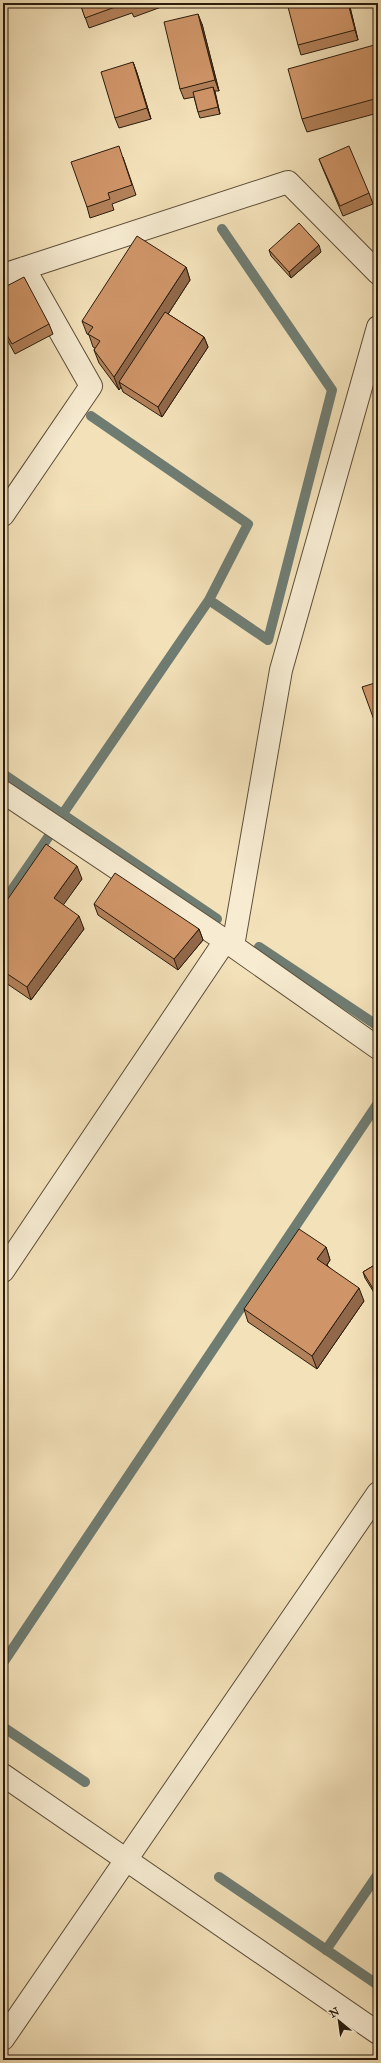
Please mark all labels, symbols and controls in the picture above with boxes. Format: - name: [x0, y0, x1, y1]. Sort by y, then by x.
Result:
- north arrow: [319, 2001, 359, 2041]
- text: N: [327, 2004, 342, 2021]

